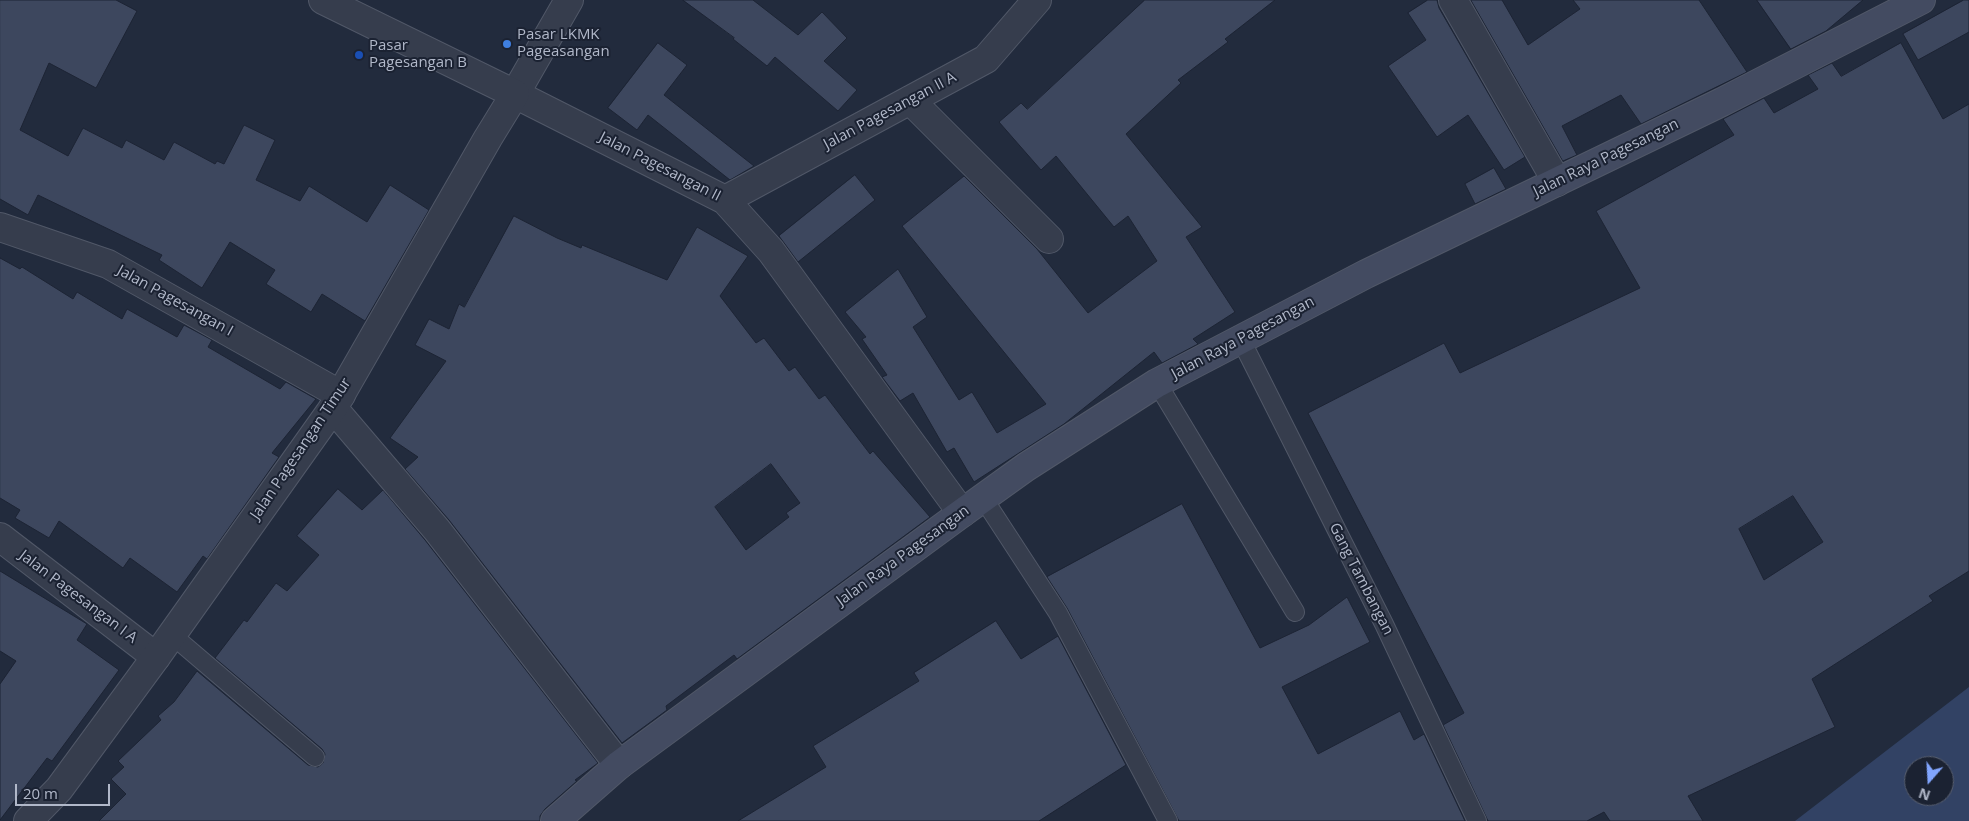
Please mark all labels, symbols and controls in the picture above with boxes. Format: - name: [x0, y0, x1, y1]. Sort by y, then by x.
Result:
- place label: Pasar LKMK Pageasangan: [517, 26, 610, 61]
- place label: Pasar Pagesangan B: [369, 37, 467, 72]
- marker: Pasar LKMK Pageasangan: [501, 38, 513, 50]
- marker: Pasar Pagesangan B: [353, 49, 365, 61]
- street label: Jalan Pagesangan II A: [821, 68, 959, 154]
- street label: Jalan Raya Pagesangan: [1531, 115, 1681, 201]
- street label: Jalan Pagesangan II: [596, 129, 724, 205]
- street label: Jalan Pagesangan I: [114, 262, 236, 340]
- street label: Jalan Raya Pagesangan: [1168, 293, 1318, 383]
- street label: Jalan Pagesangan Timur: [247, 375, 355, 523]
- street label: Jalan Raya Pagesangan: [833, 502, 973, 610]
- street label: Gang Tambangan: [1325, 520, 1397, 638]
- street label: Jalan Pagesangan I A: [15, 547, 141, 647]
- north arrow: [1904, 756, 1954, 806]
- scale bar: [18, 774, 112, 806]
- text: 20 m: [23, 783, 58, 803]
- text: N: [1916, 784, 1933, 806]

